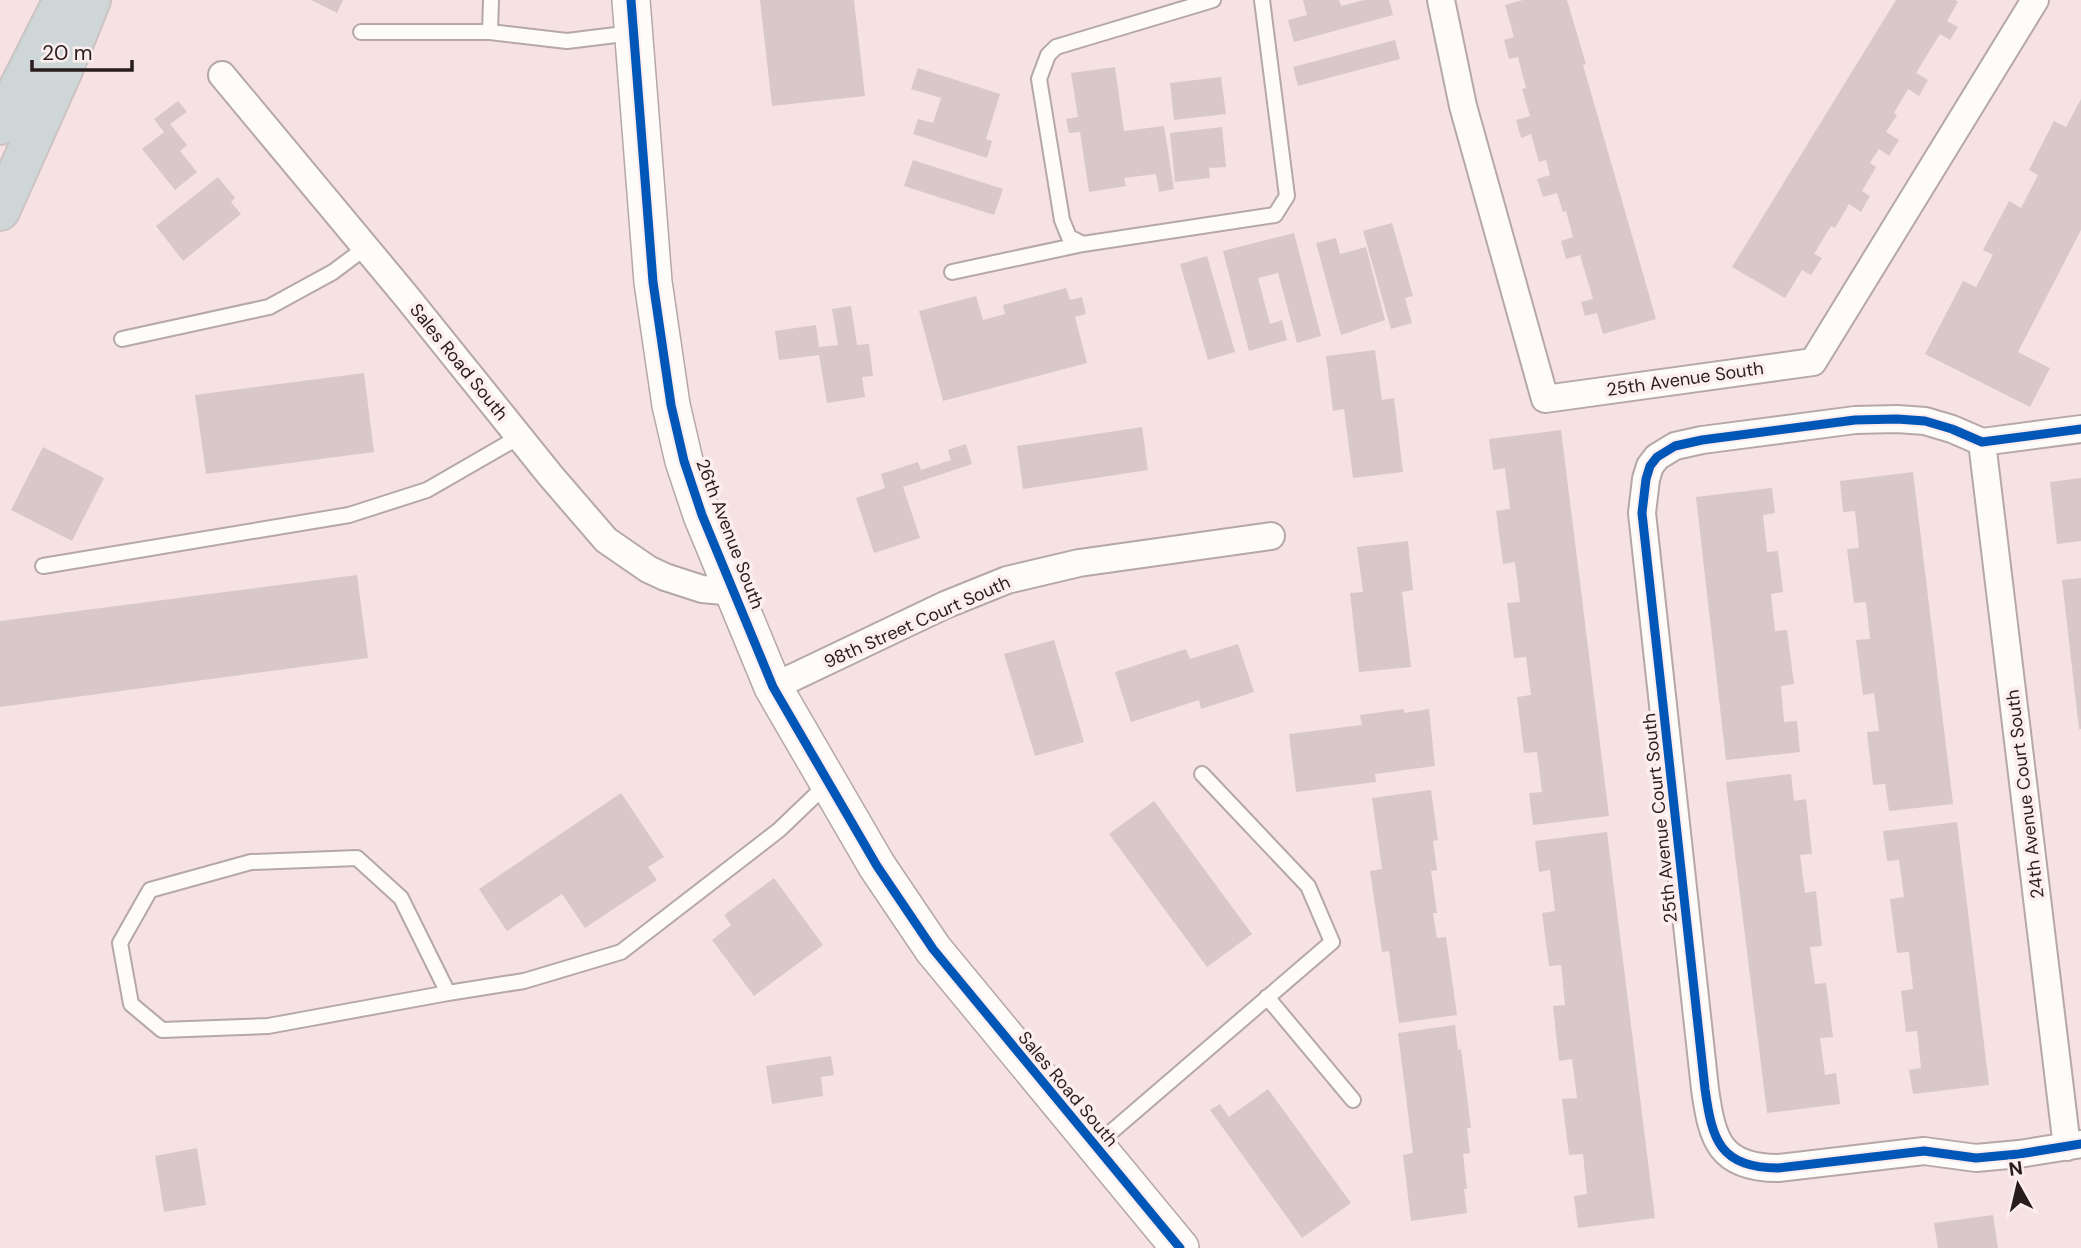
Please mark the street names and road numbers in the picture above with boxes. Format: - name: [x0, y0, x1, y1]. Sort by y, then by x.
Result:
- street label: Sales Road South: [404, 299, 514, 425]
- street label: 25th Avenue South: [1605, 356, 1765, 402]
- street label: 26th Avenue South: [690, 456, 770, 612]
- street label: 98th Street Court South: [820, 570, 1014, 674]
- street label: 24th Avenue Court South: [2000, 688, 2050, 900]
- street label: 25th Avenue Court South: [1637, 712, 1683, 924]
- street label: Sales Road South: [1013, 1026, 1123, 1152]

